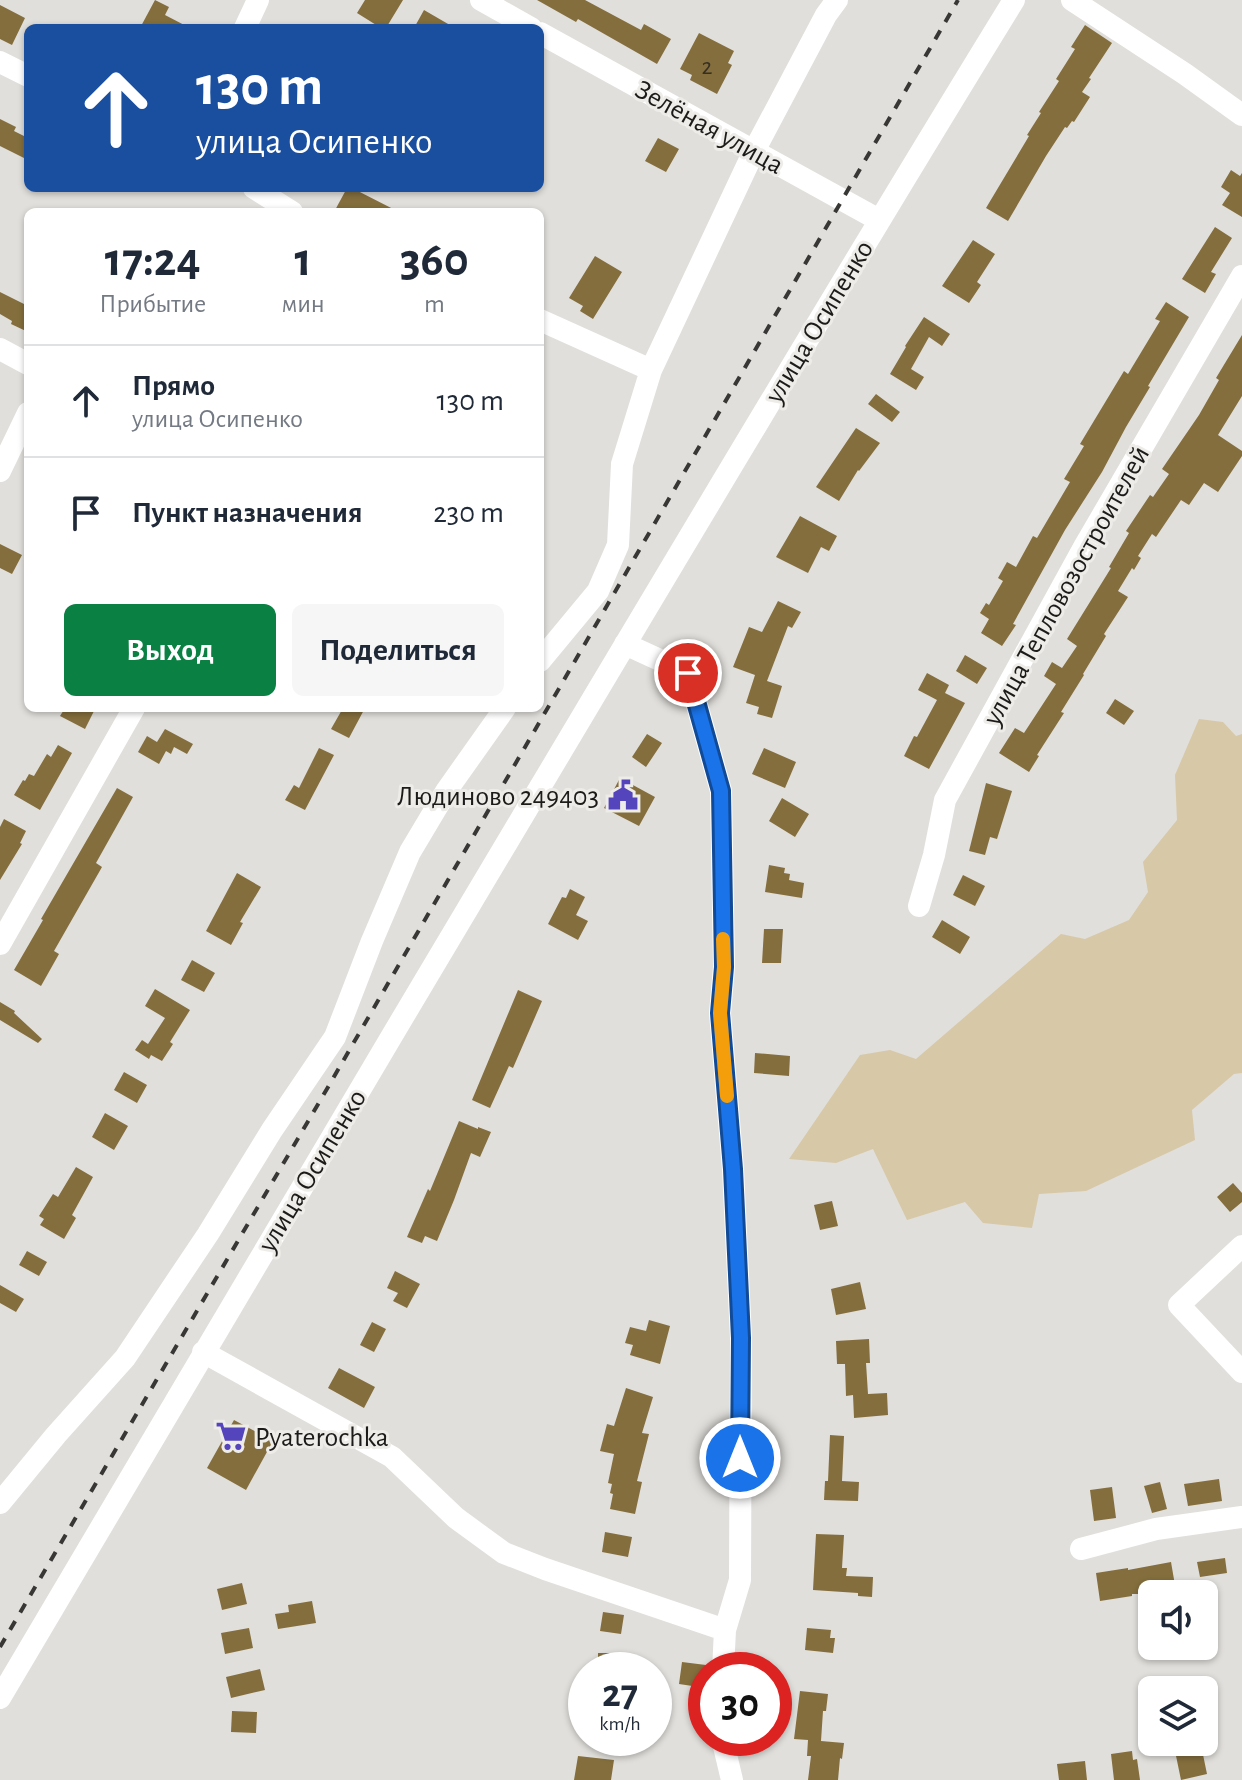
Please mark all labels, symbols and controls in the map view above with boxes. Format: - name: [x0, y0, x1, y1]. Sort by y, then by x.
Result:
- house number: 2: [702, 55, 713, 79]
- icon: ahead: [64, 56, 168, 160]
- text: 130 m: [196, 59, 323, 115]
- street label: Зелёная улица: [630, 76, 788, 180]
- text: улица Осипенко: [196, 124, 432, 160]
- street label: улица Осипенко: [760, 236, 879, 409]
- text: 17:24: [105, 237, 201, 285]
- text: 1: [294, 237, 312, 285]
- text: 360: [400, 237, 469, 285]
- text: Прибытие: [99, 291, 206, 317]
- text: мин: [282, 291, 325, 317]
- text: m: [424, 291, 445, 317]
- text: Прямо: [132, 371, 215, 401]
- icon: ahead: [64, 379, 108, 423]
- text: 130 m: [437, 386, 504, 416]
- text: улица Осипенко: [132, 406, 303, 432]
- street label: улица Тепловозостроителей: [978, 442, 1155, 731]
- icon: arrive: [64, 491, 108, 535]
- text: Пункт назначения: [132, 498, 363, 528]
- text: 230 m: [433, 498, 504, 528]
- button: Выход: [64, 604, 276, 696]
- button: Поделиться: [292, 604, 504, 696]
- pin: [654, 639, 722, 707]
- icon: arrive: [666, 651, 710, 695]
- public building icon: Людиново 249403: [606, 778, 640, 812]
- place label: Людиново 249403: [397, 783, 599, 811]
- street label: улица Осипенко: [253, 1085, 372, 1258]
- position arrow: [698, 1416, 782, 1500]
- supermarket icon: Pyaterochka: [214, 1419, 248, 1453]
- place label: Pyaterochka: [255, 1424, 389, 1452]
- map controls: [1138, 1580, 1218, 1756]
- button: sound: [1138, 1580, 1218, 1660]
- speed limit sign: 30: [688, 1652, 792, 1756]
- text: 27: [602, 1674, 638, 1714]
- button: layers: [1138, 1676, 1218, 1756]
- text: km/h: [599, 1714, 641, 1734]

